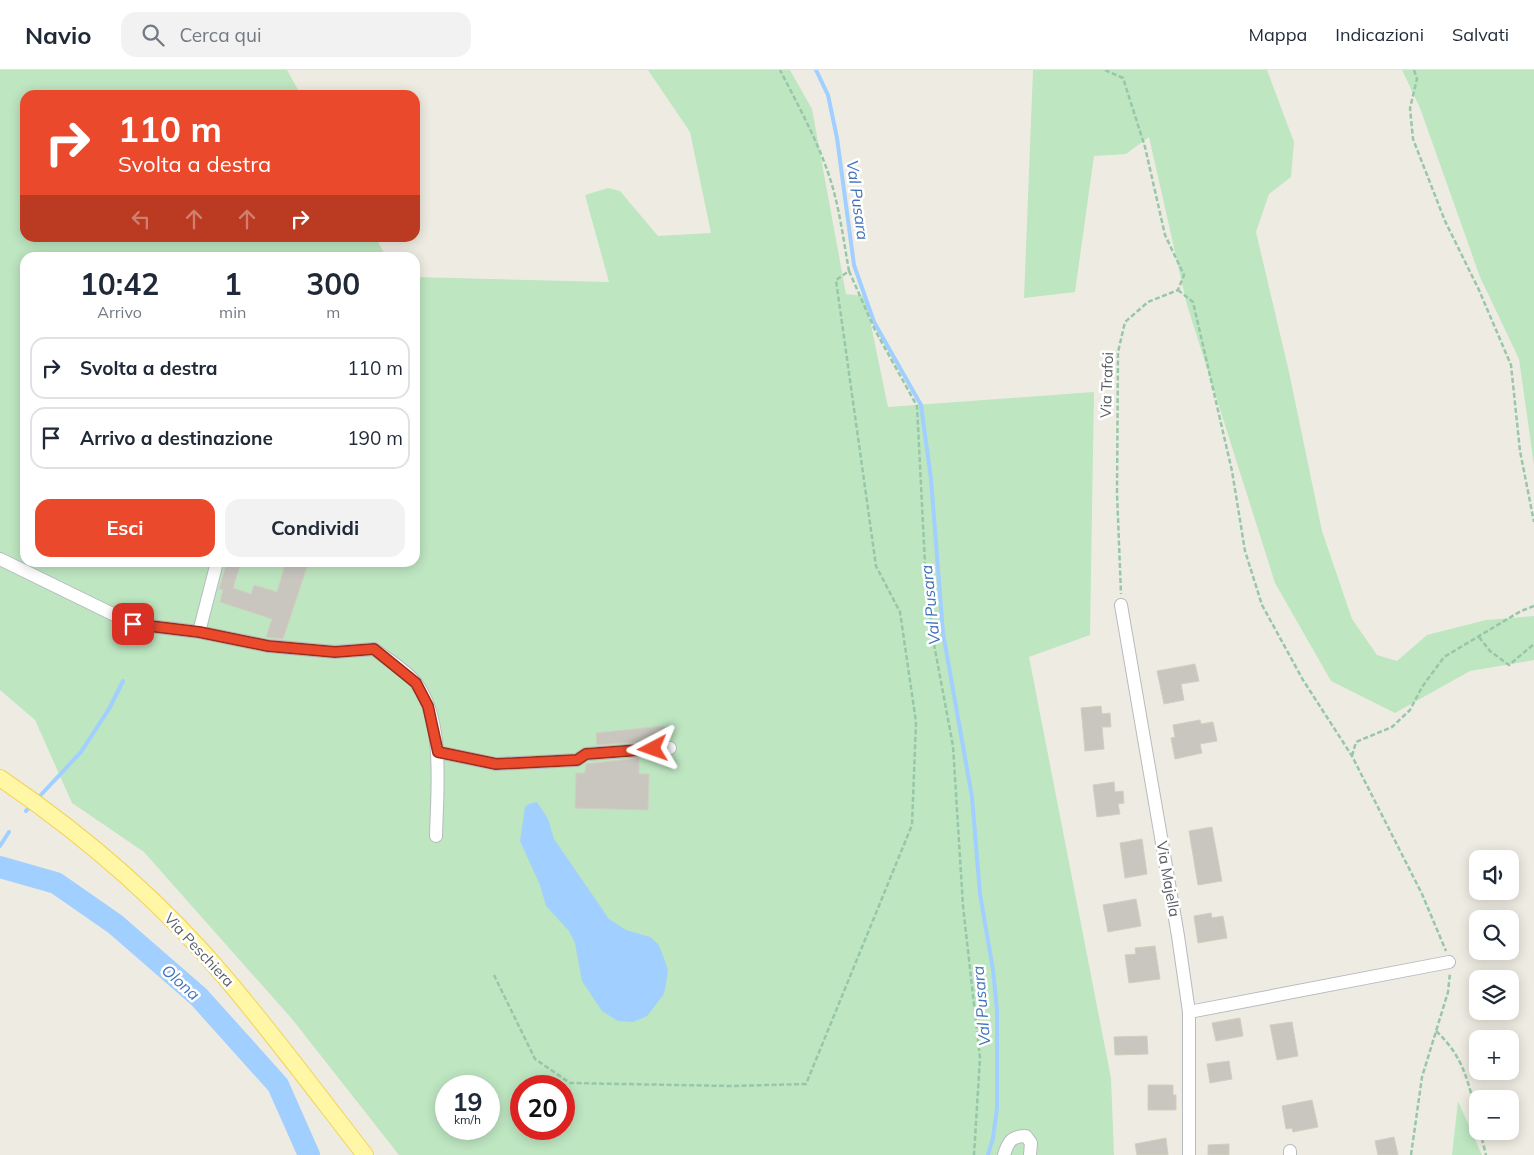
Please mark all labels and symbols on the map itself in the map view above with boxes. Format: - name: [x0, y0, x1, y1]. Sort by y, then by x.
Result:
- water label: Val Pusara: [843, 159, 874, 242]
- street label: Via Trafoi: [1096, 352, 1117, 418]
- water label: Val Pusara: [916, 564, 944, 646]
- pin: [112, 603, 154, 645]
- position arrow: [626, 722, 678, 774]
- street label: Via Majella: [1152, 839, 1185, 918]
- street label: Via Peschiera: [160, 909, 238, 991]
- water label: Olona: [158, 960, 204, 1005]
- water label: Val Pusara: [968, 965, 994, 1047]
- speed limit sign: 20: [510, 1075, 575, 1140]

